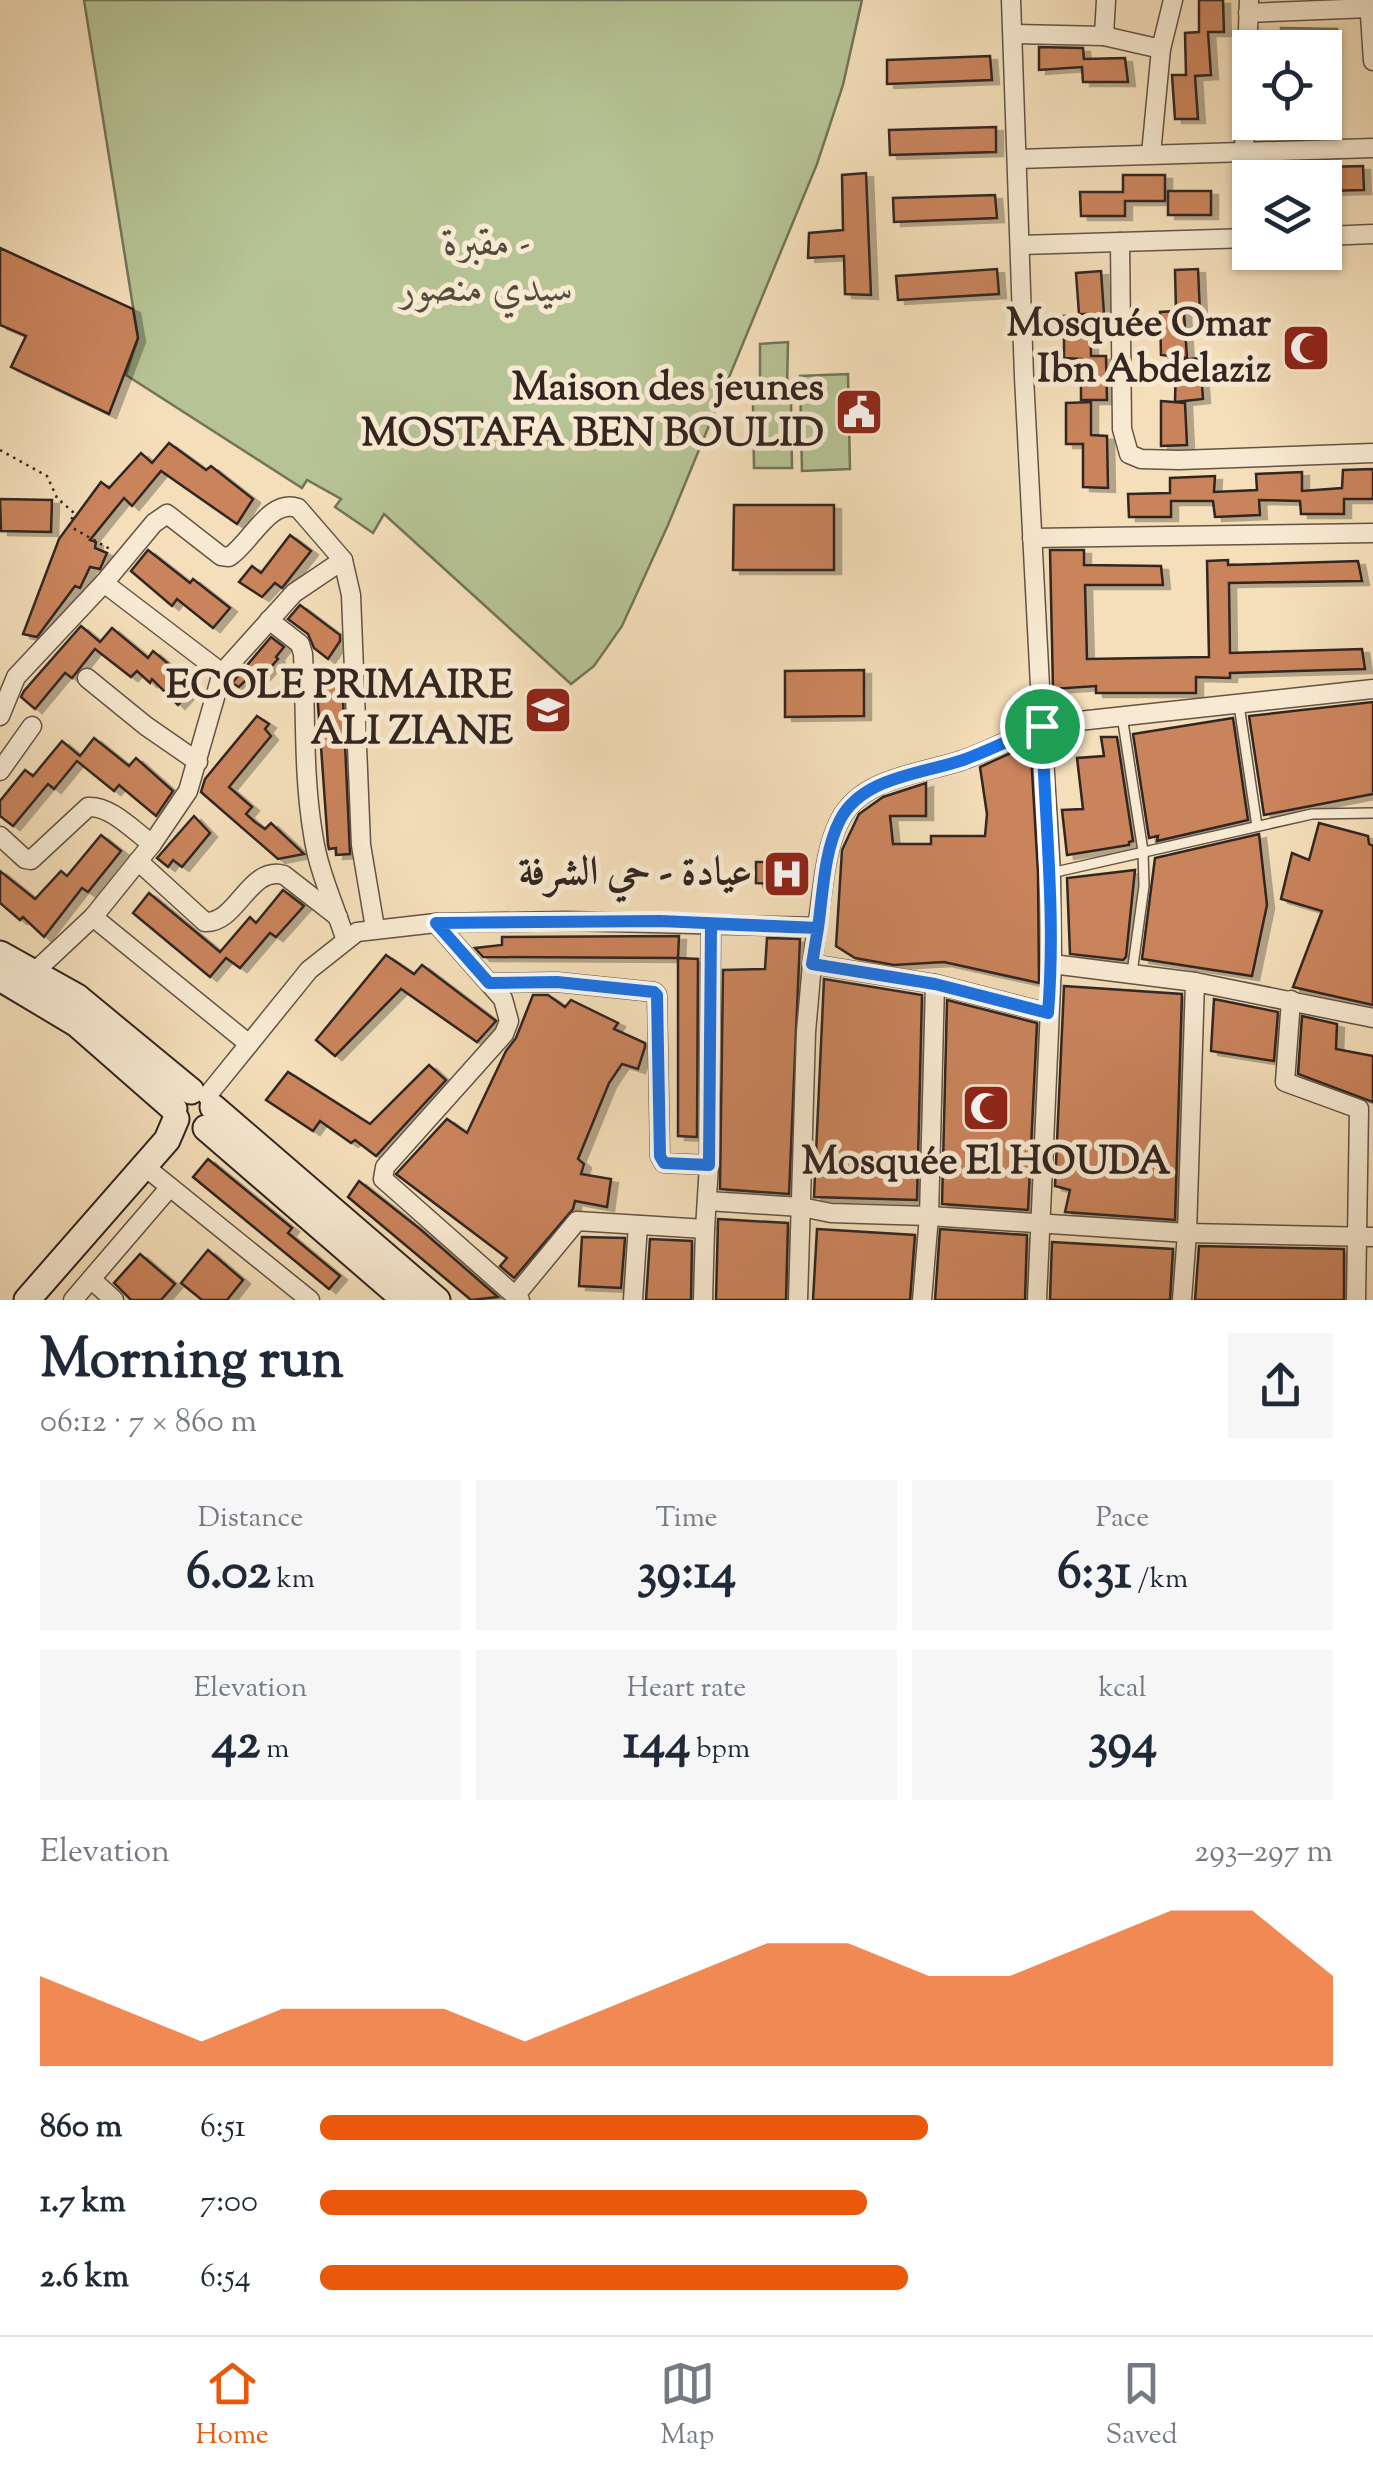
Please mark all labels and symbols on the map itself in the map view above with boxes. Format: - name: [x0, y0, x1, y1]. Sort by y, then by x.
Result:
- park label: مقبرة - سيدي منصور: [397, 217, 574, 320]
- place label: Mosquée Omar Ibn Abdelaziz: [1006, 297, 1272, 400]
- mosque icon: Mosquée Omar Ibn Abdelaziz: [1280, 322, 1332, 374]
- place label: Maison des jeunes MOSTAFA BEN BOULID: [361, 361, 824, 464]
- public building icon: Maison des jeunes MOSTAFA BEN BOULID: [833, 386, 885, 438]
- place label: ECOLE PRIMAIRE ALI ZIANE: [166, 659, 513, 762]
- school or university icon: ECOLE PRIMAIRE ALI ZIANE: [522, 684, 574, 736]
- pin: [1000, 684, 1085, 769]
- place label: عيادة - حي الشرفة: [518, 846, 752, 903]
- hospital icon: عيادة - حي الشرفة: [761, 848, 813, 900]
- mosque icon: Mosquée El HOUDA: [960, 1082, 1012, 1134]
- place label: Mosquée El HOUDA: [802, 1135, 1171, 1192]

